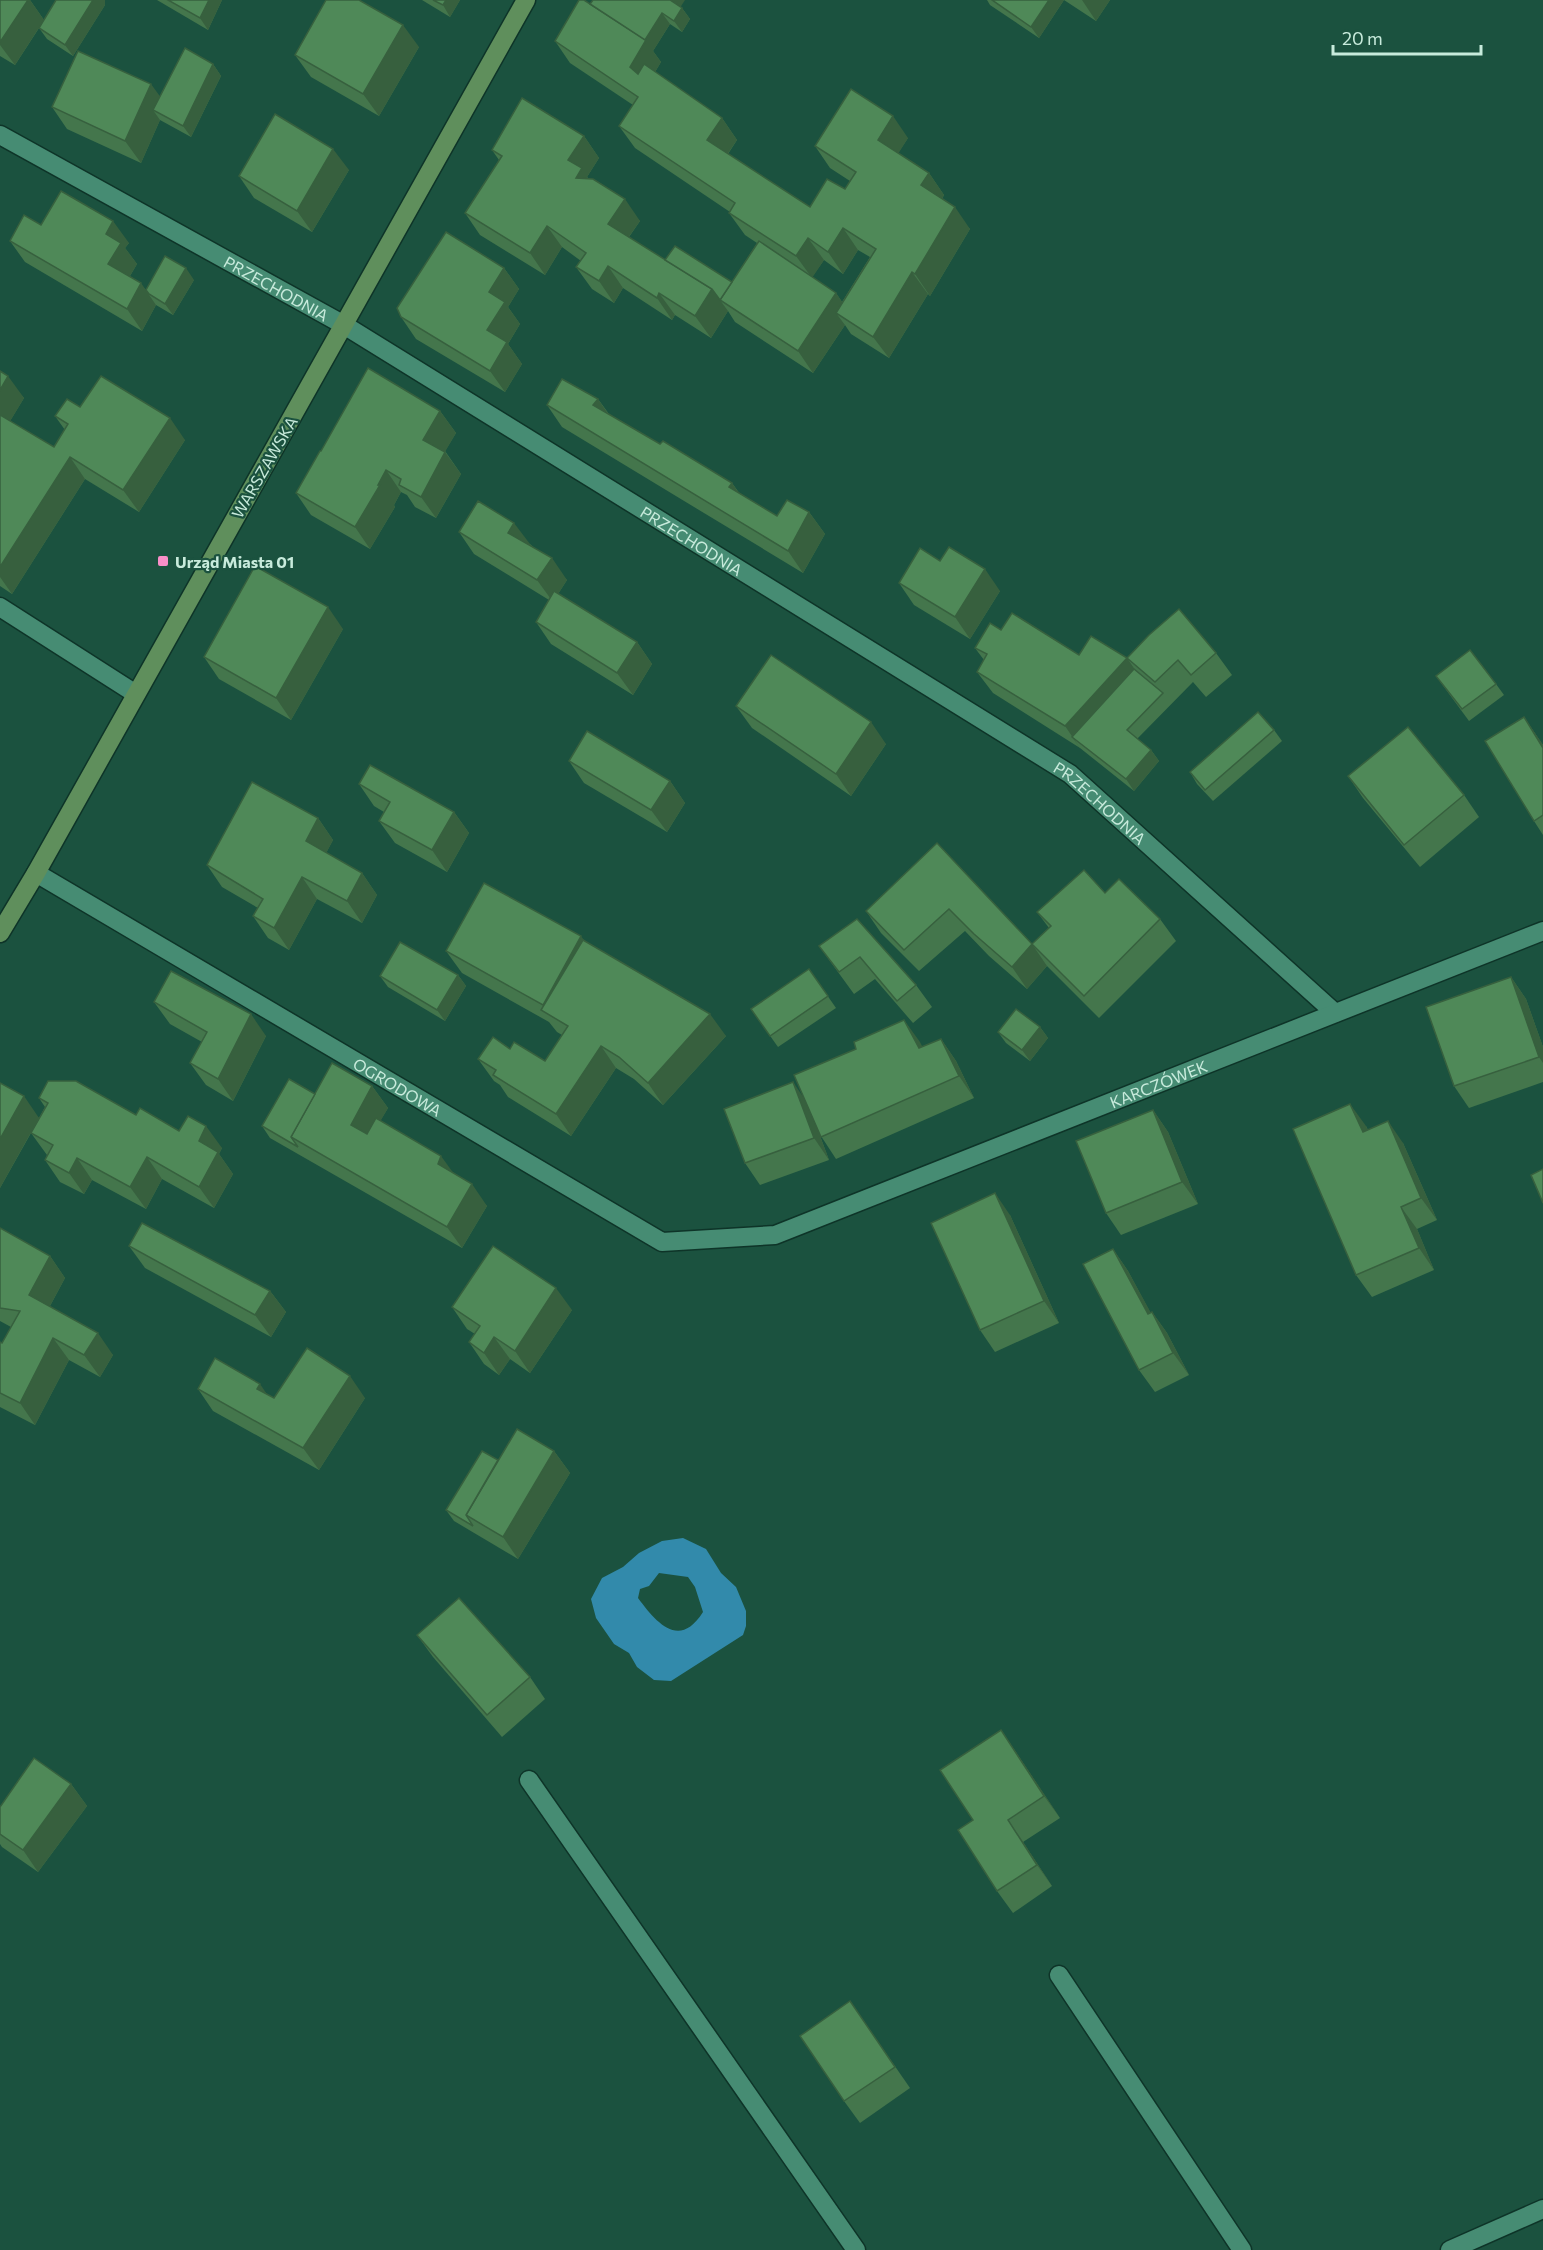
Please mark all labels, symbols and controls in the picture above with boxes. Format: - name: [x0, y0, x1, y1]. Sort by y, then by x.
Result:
- scale bar: [1333, 18, 1482, 56]
- text: 20 m: [1342, 27, 1383, 49]
- street label: PRZECHODNIA: [221, 251, 332, 324]
- street label: WARSZAWSKA: [227, 413, 301, 521]
- street label: PRZECHODNIA: [637, 501, 746, 579]
- place label: Urząd Miasta 01: [175, 552, 294, 571]
- marker: Urząd Miasta 01: [156, 554, 170, 568]
- street label: PRZECHODNIA: [1051, 757, 1150, 848]
- street label: OGRODOWA: [350, 1053, 445, 1120]
- street label: KARCZÓWEK: [1107, 1055, 1210, 1111]

